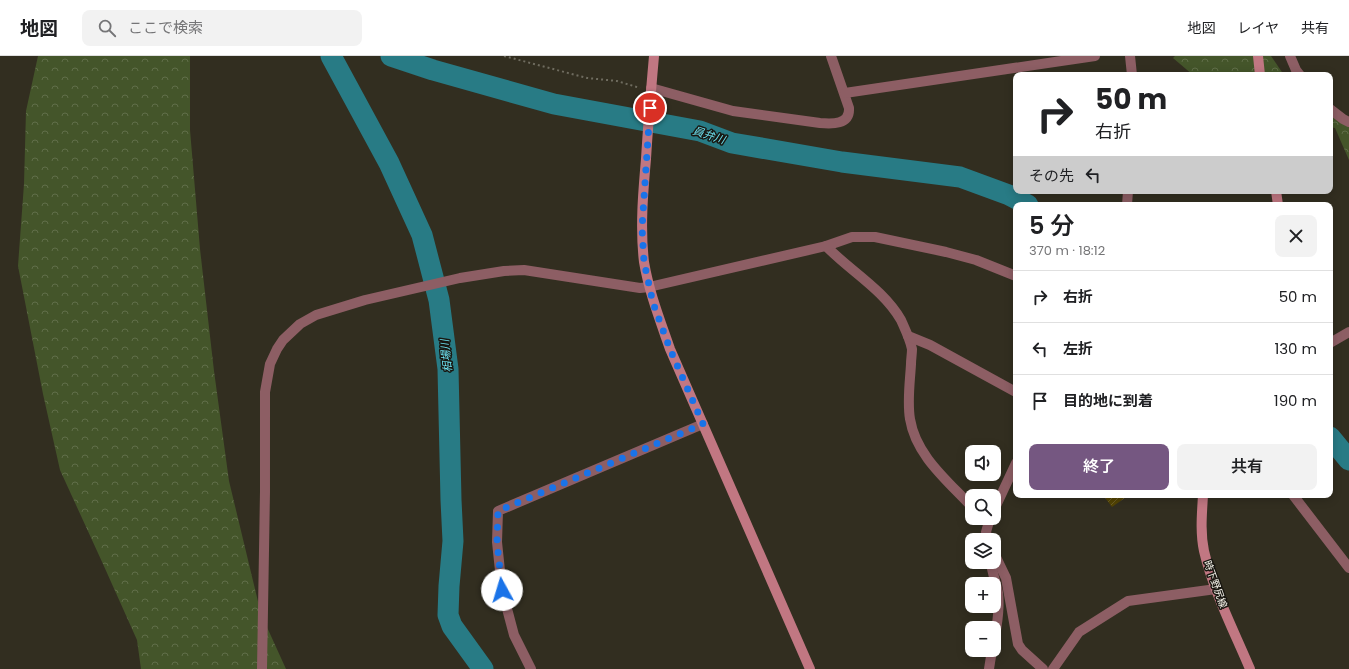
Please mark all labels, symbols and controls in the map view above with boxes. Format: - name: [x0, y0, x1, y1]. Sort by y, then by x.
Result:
- search box: [82, 10, 362, 46]
- text: 地図: [20, 15, 58, 42]
- icon: search: [96, 17, 118, 39]
- text: ここで検索: [128, 17, 203, 38]
- text: 地図: [1187, 18, 1215, 38]
- text: レイヤ: [1237, 18, 1279, 38]
- text: 共有: [1301, 18, 1329, 38]
- text: 50 m: [1095, 80, 1167, 119]
- icon: right: [1029, 88, 1081, 140]
- pin: [633, 91, 667, 125]
- icon: arrive: [639, 97, 661, 119]
- text: 右折: [1095, 119, 1131, 144]
- water label: 員弁川: [691, 122, 728, 148]
- icon: left: [1082, 164, 1104, 186]
- text: その先: [1029, 165, 1074, 186]
- text: 5 分: [1029, 209, 1074, 242]
- button: close: [1275, 215, 1317, 257]
- text: 370 m · 18:12: [1029, 241, 1105, 260]
- icon: right: [1029, 286, 1051, 308]
- text: 右折: [1063, 286, 1093, 307]
- text: 50 m: [1279, 286, 1317, 307]
- water label: 相場川: [436, 338, 456, 373]
- icon: left: [1029, 338, 1051, 360]
- text: 左折: [1063, 338, 1093, 359]
- text: 130 m: [1274, 338, 1317, 359]
- icon: arrive: [1029, 390, 1051, 412]
- text: 目的地に到着: [1063, 390, 1153, 411]
- text: 190 m: [1274, 390, 1317, 411]
- button: 終了: [1029, 444, 1169, 490]
- button: 共有: [1177, 444, 1317, 490]
- map controls: [965, 445, 1001, 657]
- button: sound: [965, 445, 1001, 481]
- button: search: [965, 489, 1001, 525]
- button: layers: [965, 533, 1001, 569]
- street label: 時下野尻線: [1200, 558, 1231, 610]
- position arrow: [481, 569, 523, 611]
- button: +: [965, 577, 1001, 613]
- button: −: [965, 621, 1001, 657]

